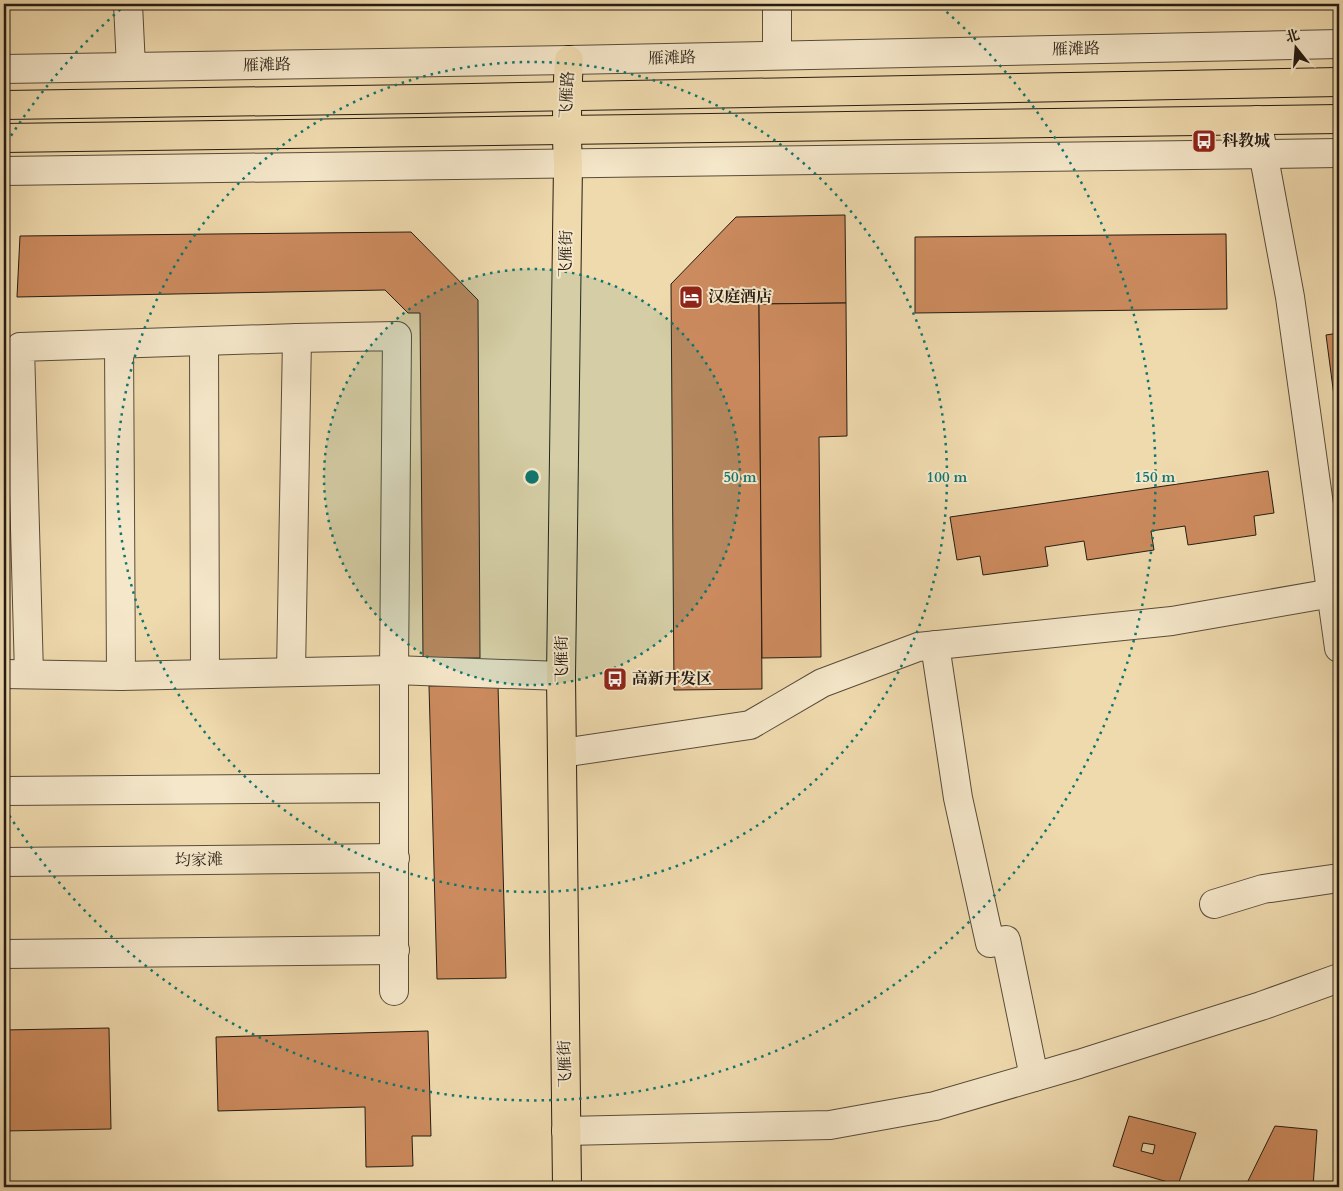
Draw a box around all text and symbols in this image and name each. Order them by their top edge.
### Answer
north arrow [1270,22,1320,72]
text: 北 [1283,25,1302,47]
street label: 雁滩路 [1052,38,1100,60]
street label: 雁滩路 [648,47,696,69]
street label: 雁滩路 [243,54,291,76]
street label: 飞雁路 [555,70,579,120]
bus stop icon: 科教城 [1191,128,1217,154]
place label: 科教城 [1222,130,1270,152]
street label: 飞雁街 [555,230,577,278]
hotel icon: 汉庭酒店 [678,284,704,310]
place label: 汉庭酒店 [708,286,772,308]
text: 50 m [723,467,757,487]
text: 100 m [927,467,968,487]
text: 150 m [1135,467,1176,487]
centre of rings [523,468,541,486]
street label: 飞雁街 [551,635,573,683]
bus stop icon: 高新开发区 [602,666,628,692]
place label: 高新开发区 [632,668,712,690]
street label: 均家滩 [175,849,223,871]
street label: 飞雁街 [554,1040,576,1088]

